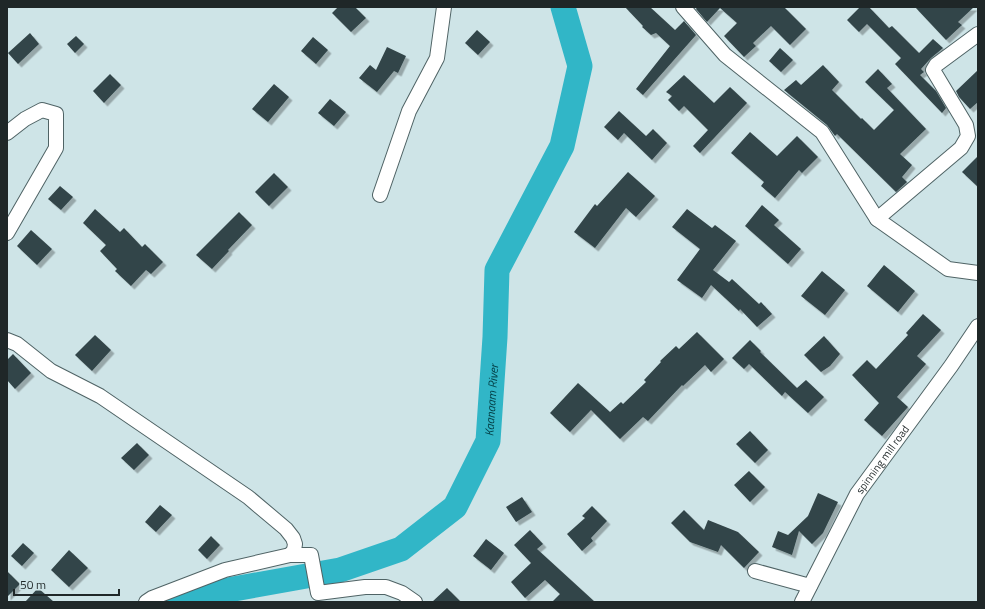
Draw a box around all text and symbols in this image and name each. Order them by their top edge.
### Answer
water label: Kaanaam River [479,361,503,437]
street label: spinning mill road [852,422,913,497]
scale bar [14,571,119,597]
text: 50 m [20,575,46,594]

